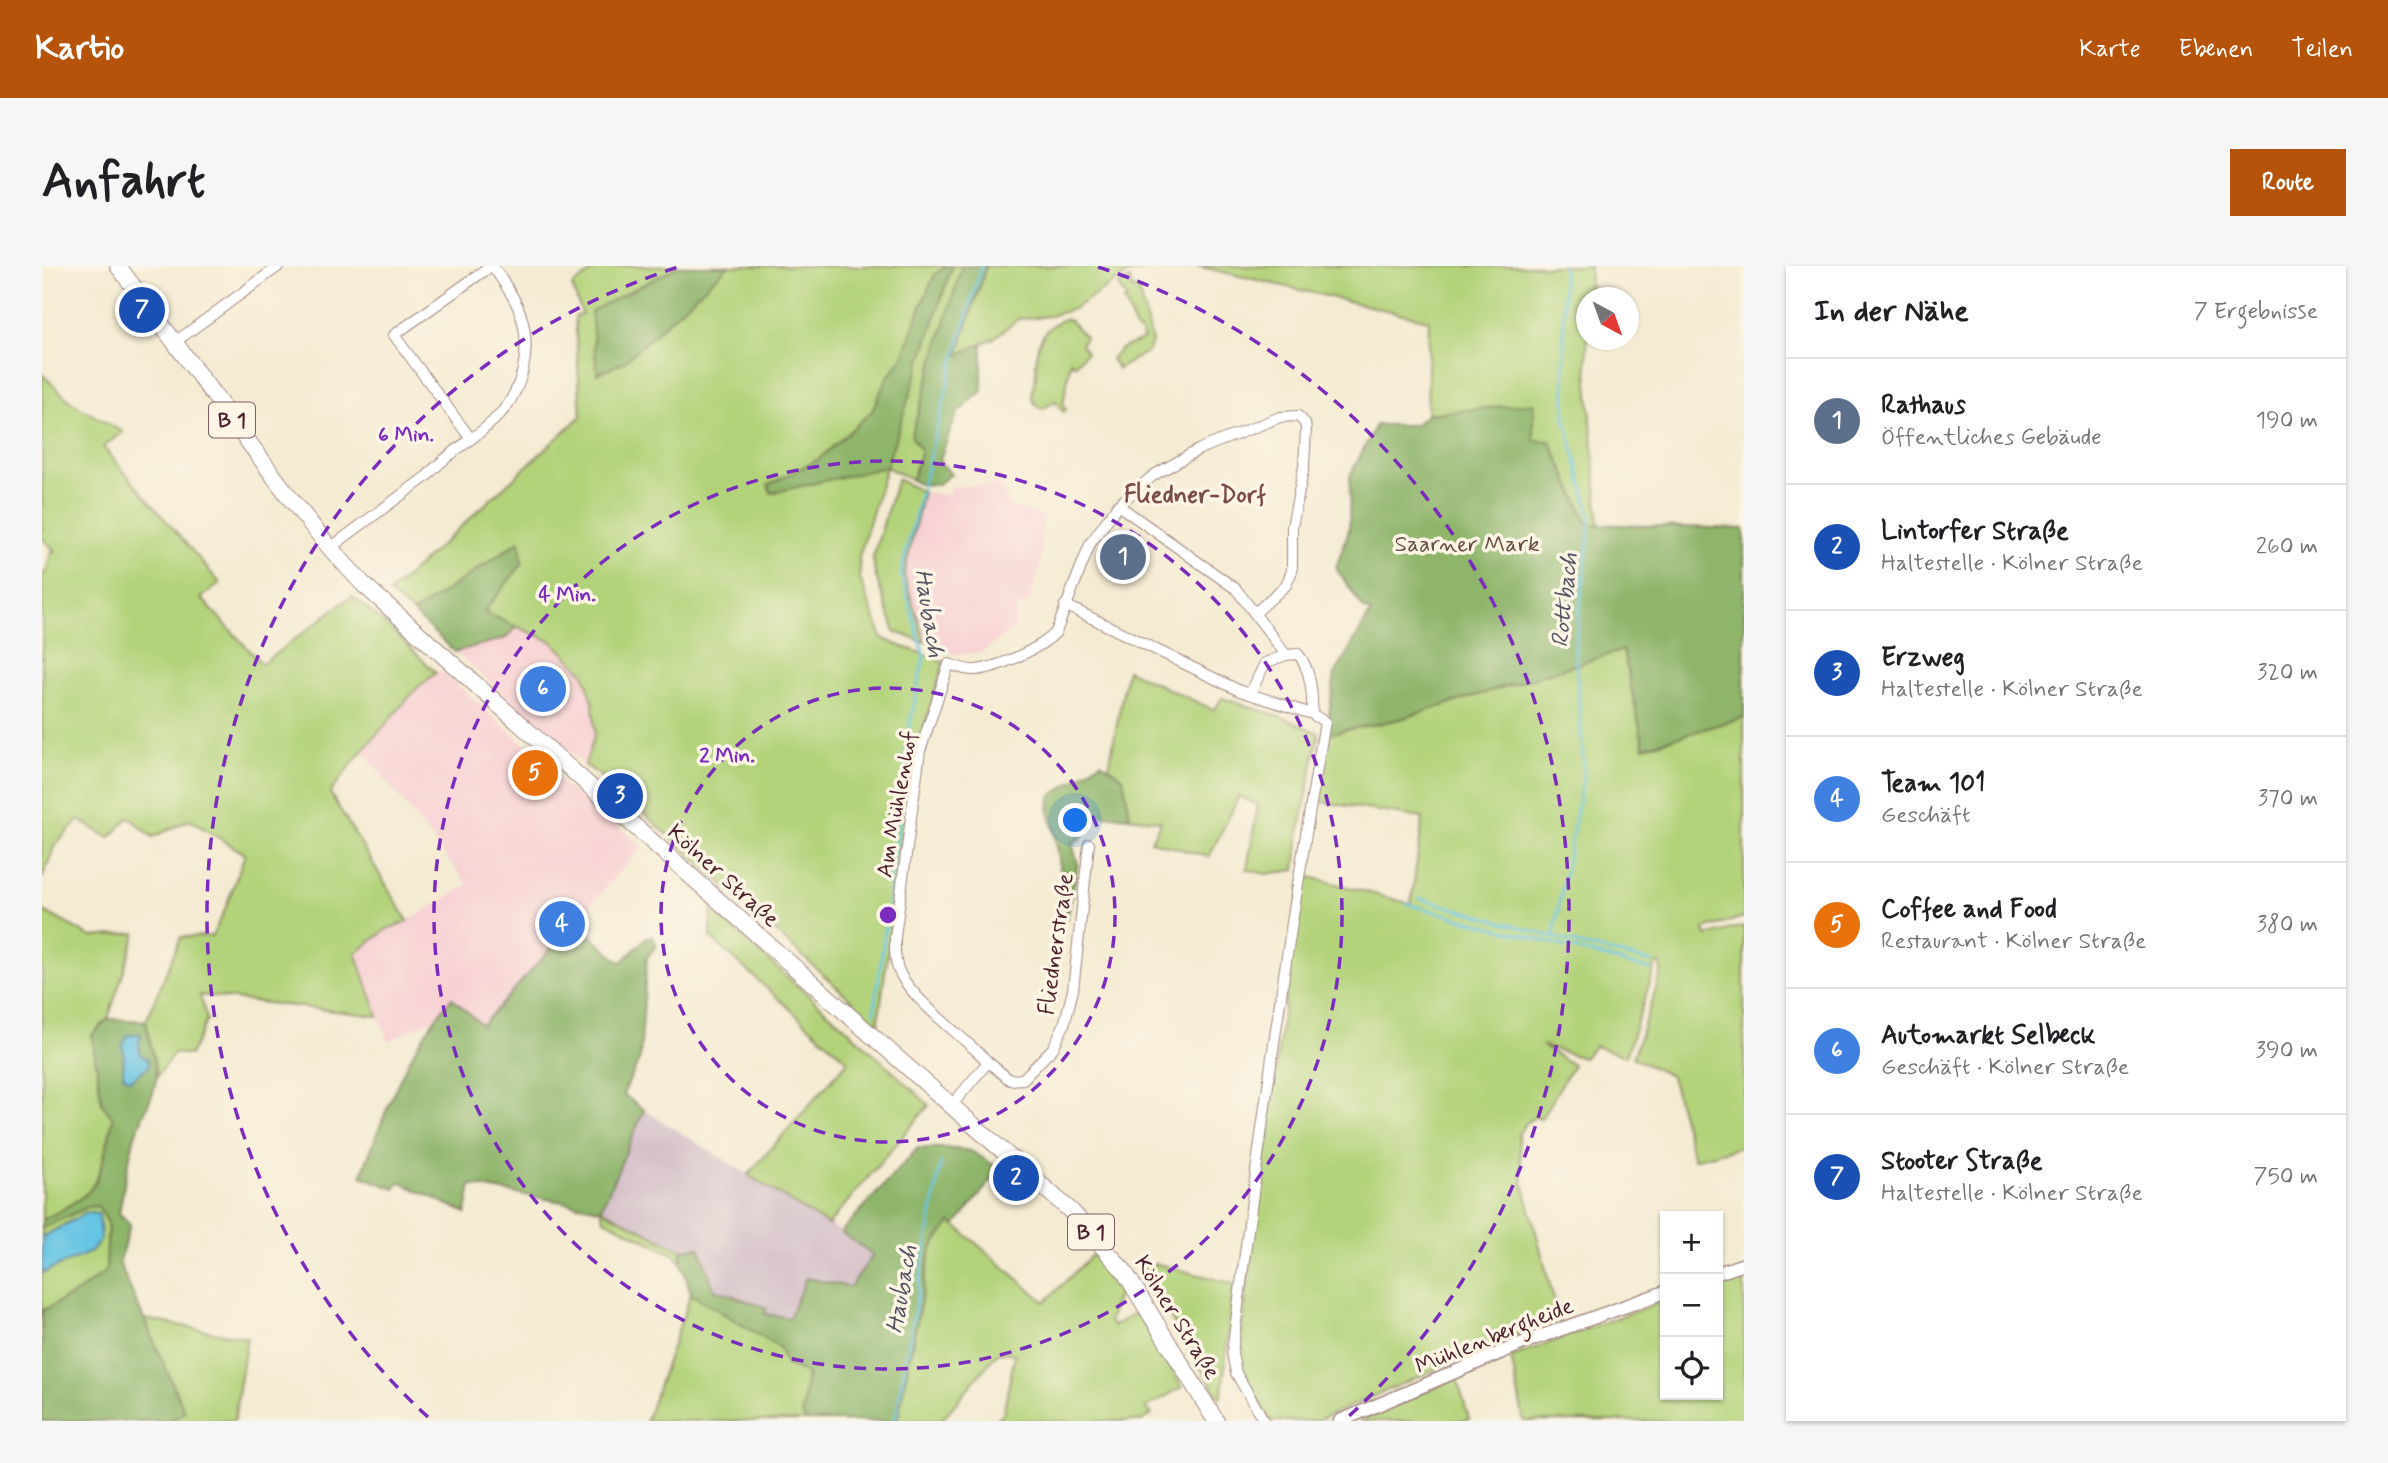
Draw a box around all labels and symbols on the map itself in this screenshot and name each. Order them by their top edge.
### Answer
pin: 7 [119,284,165,336]
north arrow [1576,287,1639,350]
road number: B 1 [209,402,255,438]
text: 6 Min. [378,421,434,449]
district label: Fliedner-Dorf [1124,480,1266,511]
park label: Saarner Mark [1394,530,1540,560]
pin: 1 [1100,531,1146,583]
water label: Rottbach [1545,551,1586,649]
water label: Haubach [906,567,951,660]
text: 4 Min. [538,581,596,609]
pin: 6 [520,663,566,715]
street label: Am Mühlenhof [870,729,926,880]
text: 2 Min. [699,742,755,770]
pin: 5 [512,747,558,799]
pin: 3 [597,770,643,822]
your location [1058,803,1092,837]
street label: Kölner Straße [660,818,785,935]
street label: Fliednerstraße [1032,871,1082,1017]
pin: 4 [539,898,585,950]
centre of rings [876,903,900,927]
pin: 2 [993,1152,1039,1204]
road number: B 1 [1068,1214,1114,1250]
water label: Haubach [879,1243,925,1336]
street label: Kölner Straße [1126,1250,1226,1386]
street label: Mühlenbergheide [1411,1291,1579,1384]

